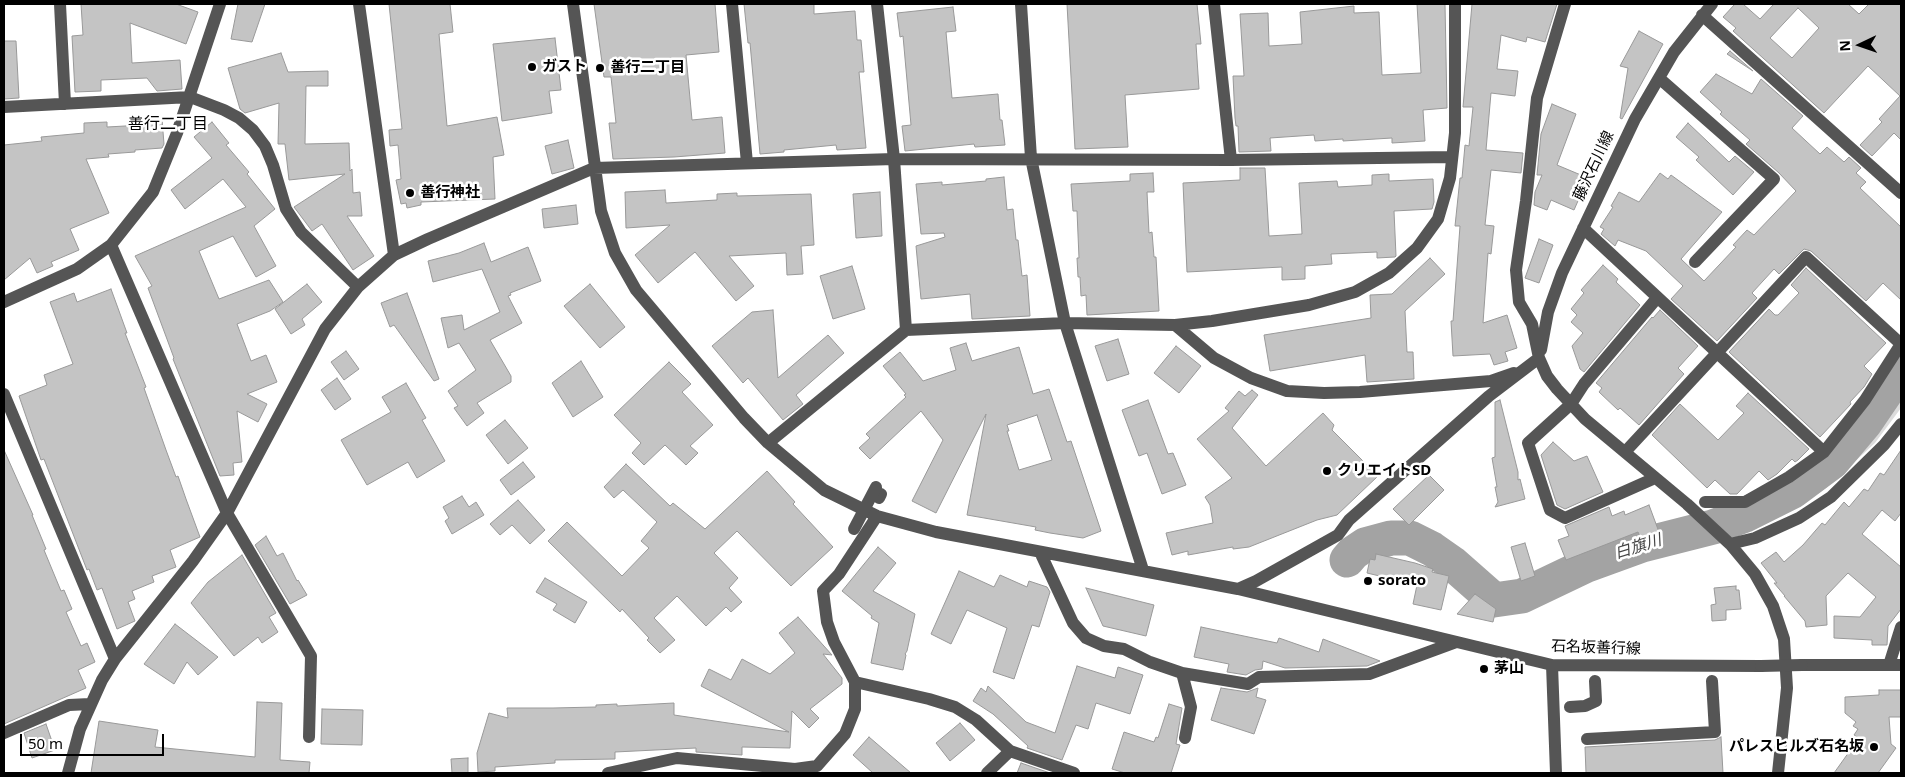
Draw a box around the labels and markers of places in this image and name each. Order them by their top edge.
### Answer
place label: ガスト [542,58,587,76]
place label: 善行二丁目 [610,59,685,77]
marker: ガスト [526,61,538,73]
marker: 善行二丁目 [594,62,606,74]
place label: 善行神社 [420,184,480,202]
marker: 善行神社 [404,187,416,199]
place label: クリエイトSD [1337,462,1431,480]
marker: クリエイトSD [1321,465,1333,477]
place label: sorato [1378,572,1426,590]
marker: sorato [1362,575,1374,587]
place label: 茅山 [1494,660,1524,678]
marker: 茅山 [1478,663,1490,675]
place label: パレスヒルズ石名坂 [1729,738,1864,756]
marker: パレスヒルズ石名坂 [1868,741,1880,753]

